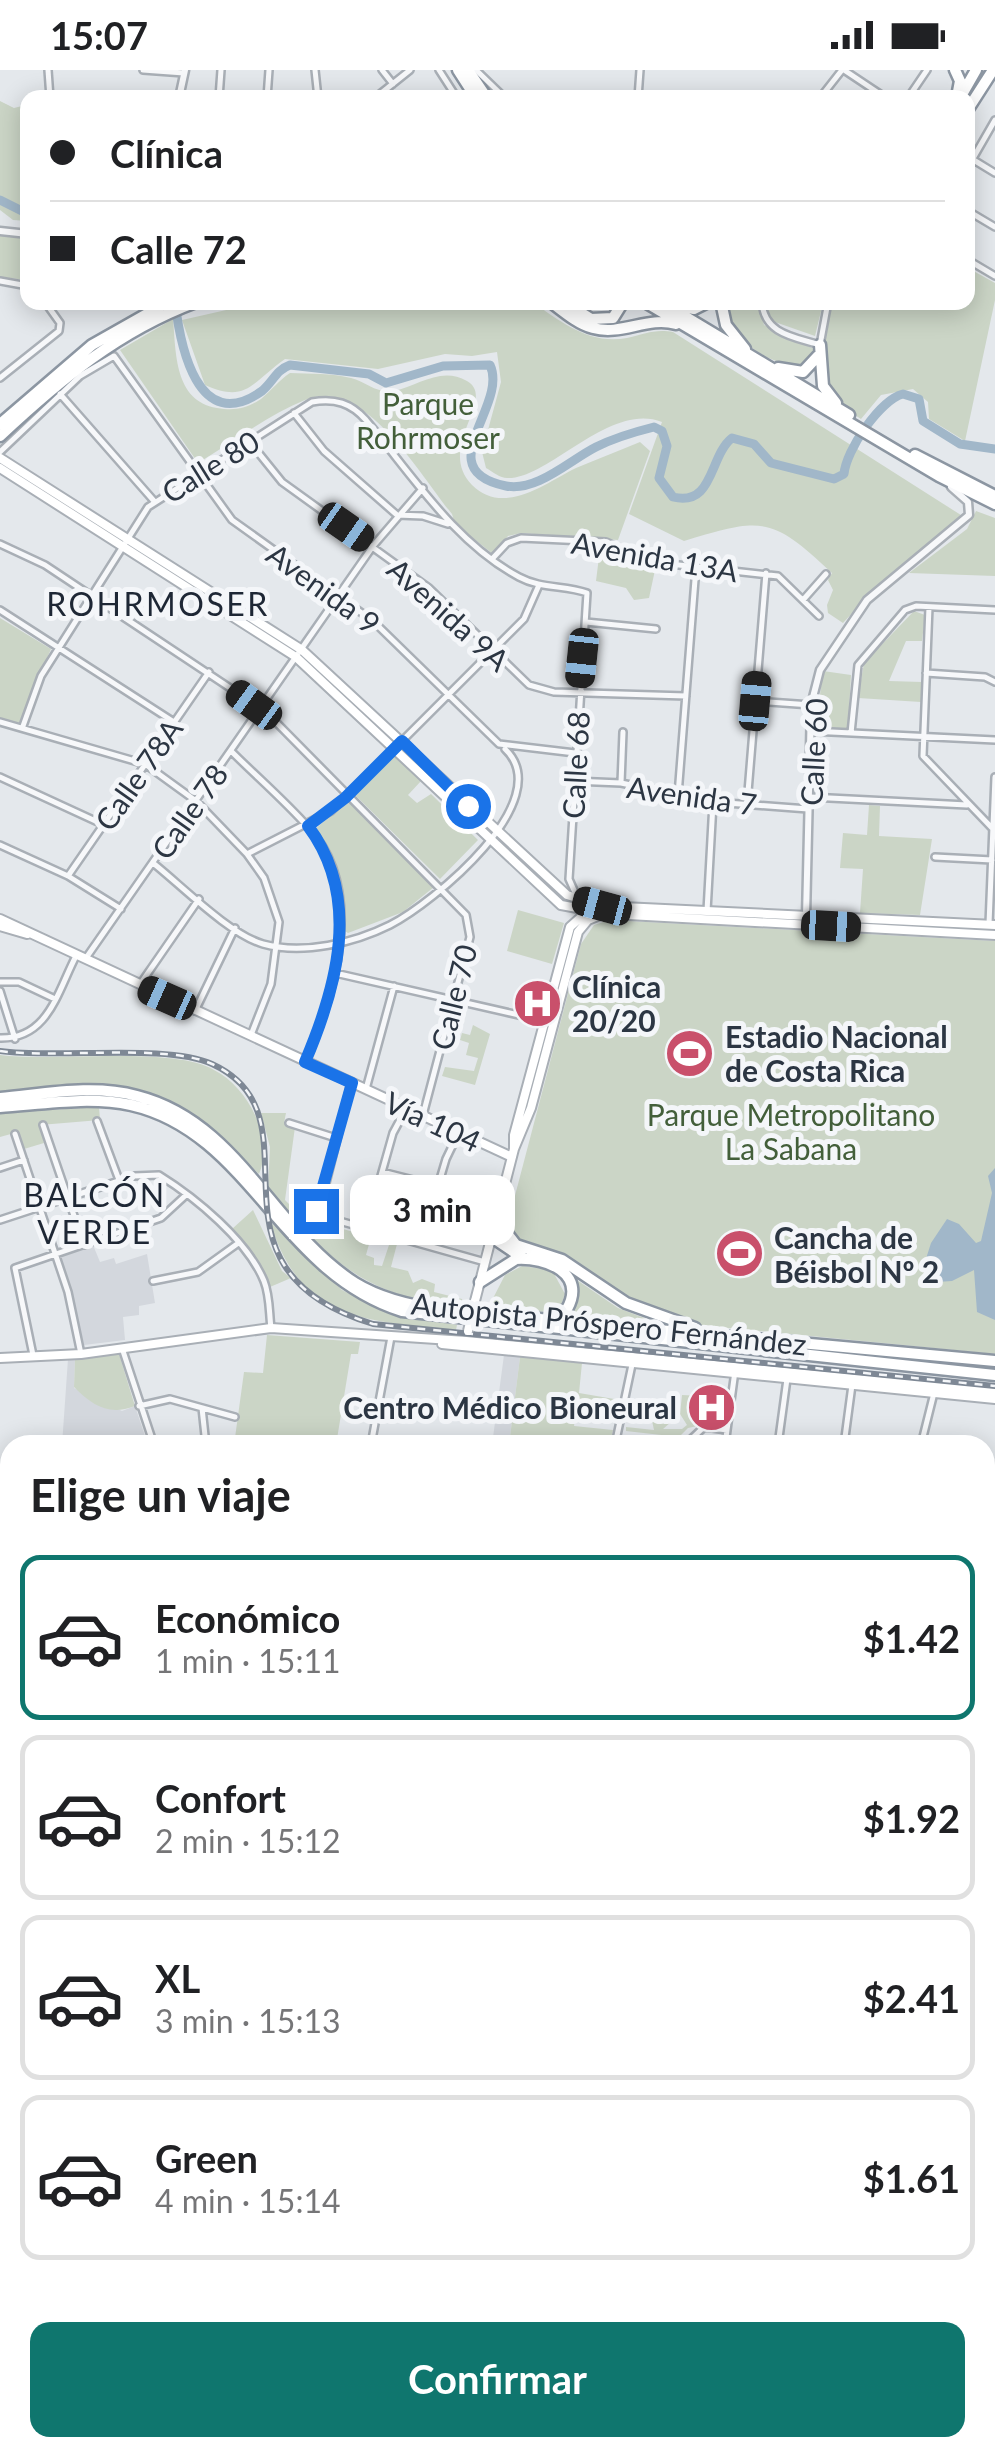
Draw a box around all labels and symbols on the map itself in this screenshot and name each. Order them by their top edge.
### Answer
park label: Parque Rohrmoser [356,385,500,455]
street label: Calle 80 [155,422,265,510]
car [313,498,379,556]
street label: Avenida 13A [569,524,742,588]
street label: Avenida 9 [261,535,387,641]
street label: Avenida 9A [381,550,518,678]
district label: ROHRMOSER [46,584,270,623]
car [564,627,600,689]
car [737,670,773,732]
car [221,675,287,735]
street label: Calle 60 [792,697,834,807]
street label: Calle 68 [554,710,596,820]
street label: Calle 78A [87,711,189,837]
street label: Calle 78 [143,757,235,865]
street label: Avenida 7 [625,768,759,822]
route start [446,784,491,829]
car [569,884,635,928]
car [800,909,862,943]
street label: Calle 70 [423,941,483,1053]
place label: Clínica 20/20 [572,968,661,1038]
car [133,972,201,1024]
hospital icon: Clínica 20/20 [511,977,563,1029]
place label: Estadio Nacional de Costa Rica [725,1018,948,1088]
sports icon: Estadio Nacional de Costa Rica [664,1027,716,1079]
street label: Vía 104 [379,1083,487,1159]
park label: Parque Metropolitano La Sabana [647,1096,935,1166]
district label: BALCÓN VERDE [23,1175,167,1251]
callout: 3 min [351,1176,516,1246]
route end [294,1189,339,1234]
place label: Cancha de Béisbol Nº 2 [774,1219,939,1289]
sports icon: Cancha de Béisbol Nº 2 [713,1228,765,1280]
street label: Autopista Próspero Fernández [410,1284,808,1362]
hospital icon: Centro Médico Bioneural [686,1381,738,1433]
place label: Centro Médico Bioneural [343,1389,677,1425]

